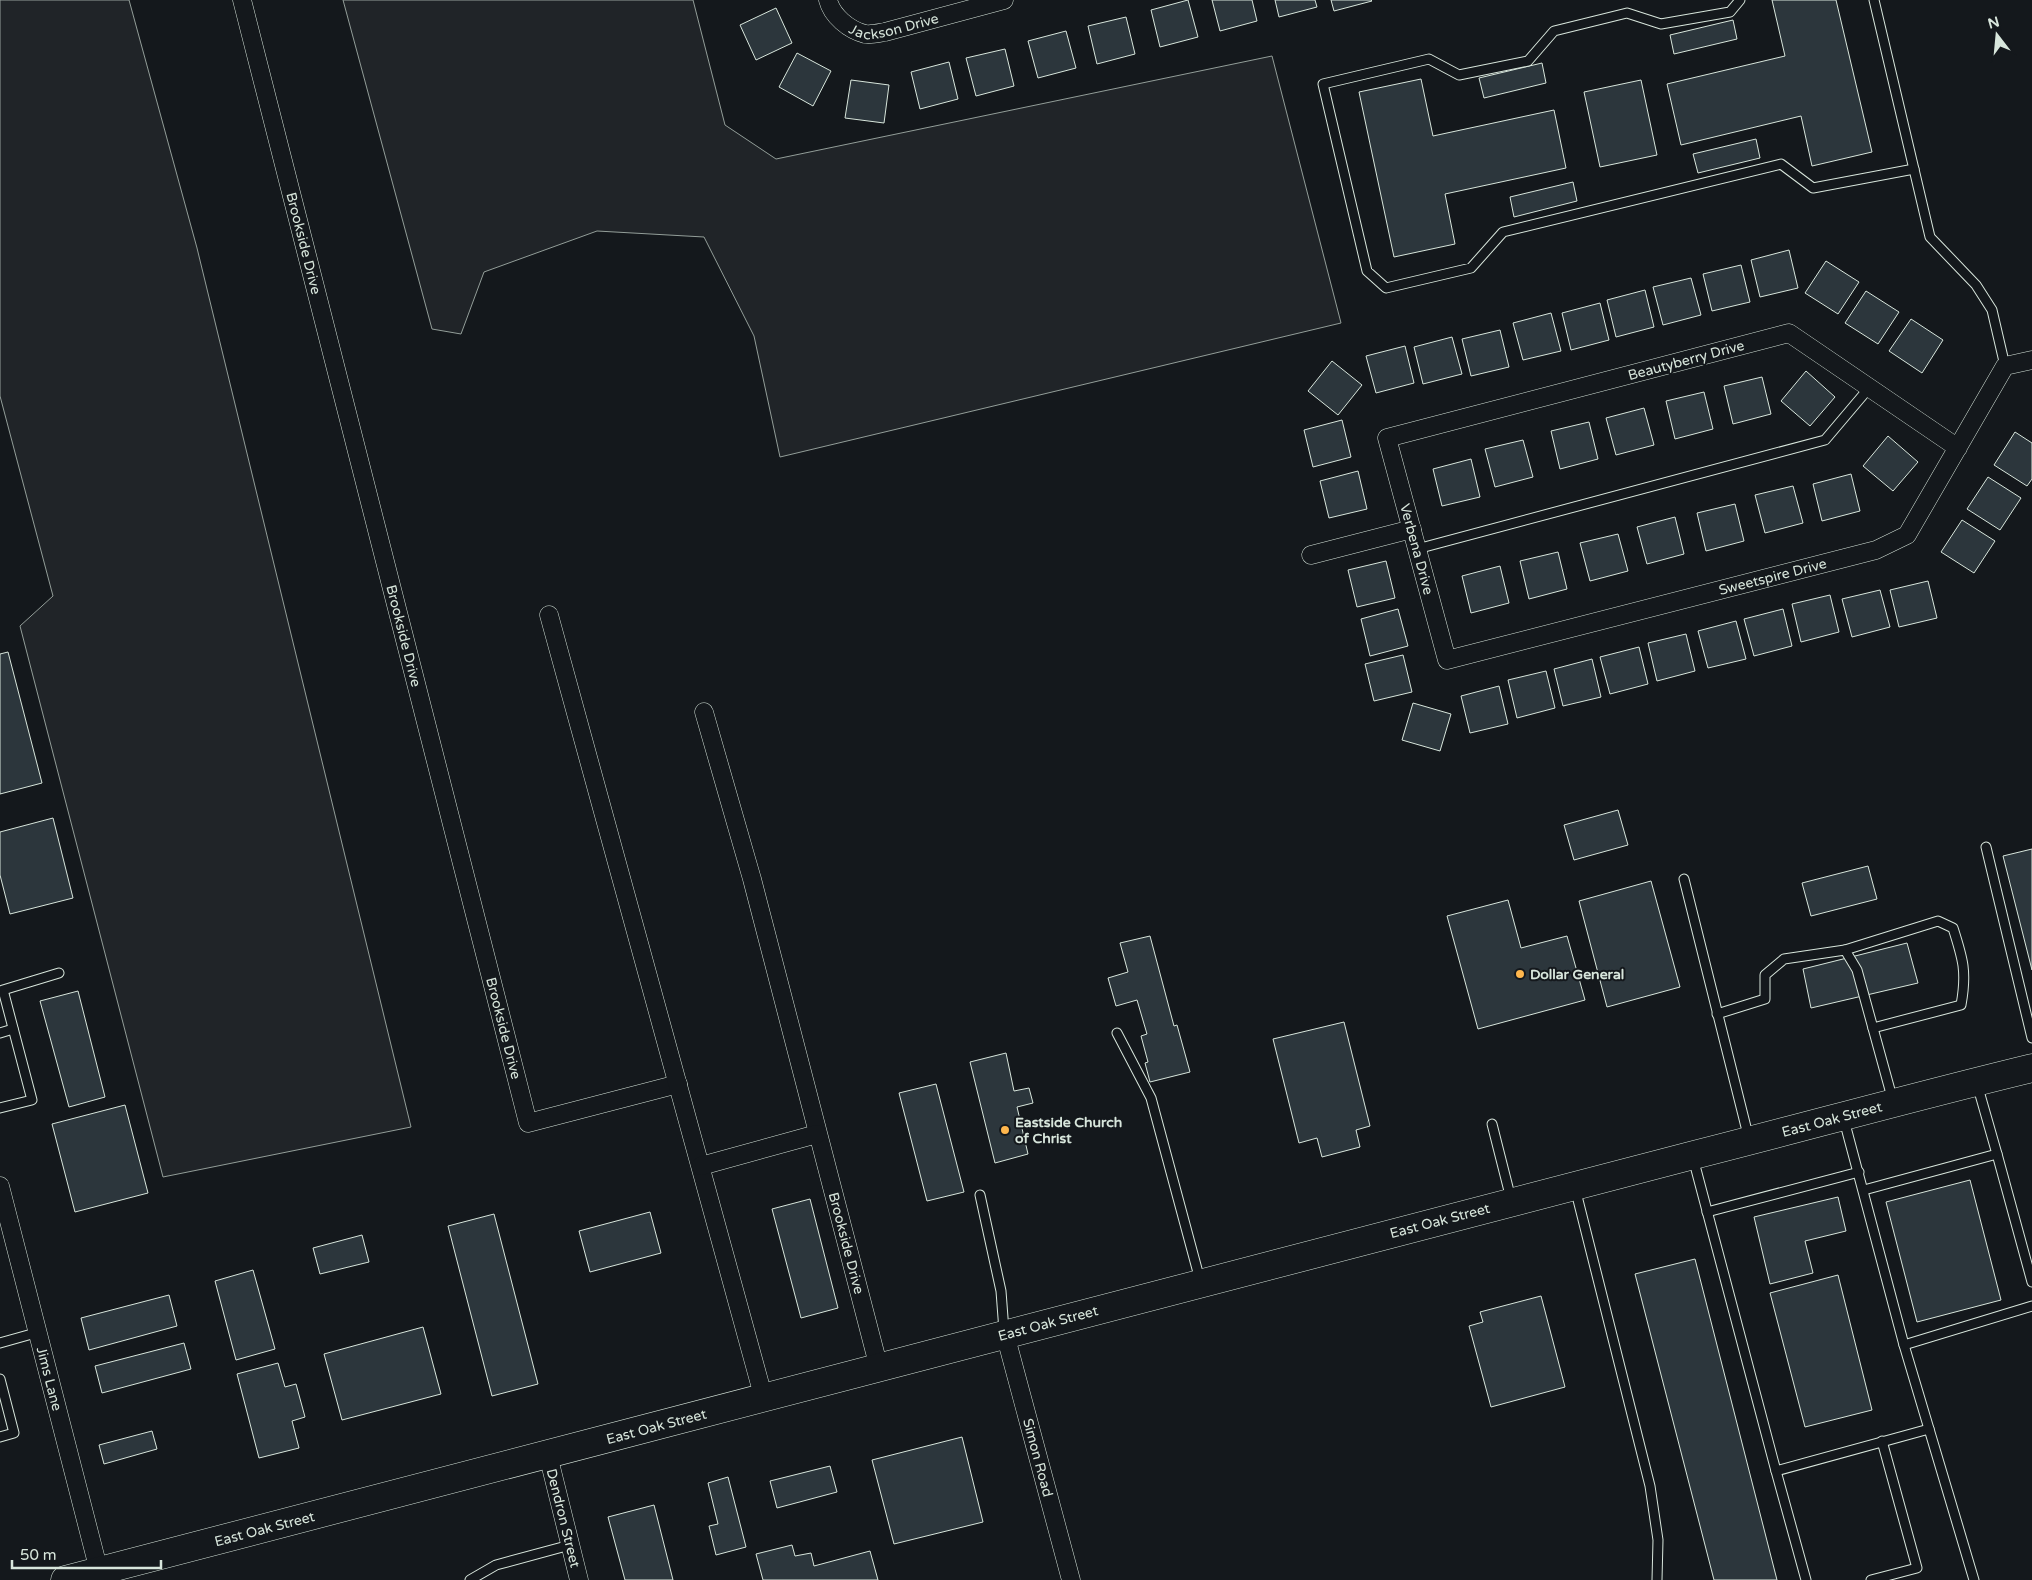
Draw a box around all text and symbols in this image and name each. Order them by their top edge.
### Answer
street label: Jackson Drive [846,10,941,43]
north arrow [1972,10,2022,60]
text: N [1986,13,2001,33]
street label: Brookside Drive [282,191,325,296]
street label: Beautyberry Drive [1626,337,1746,384]
street label: Verbena Drive [1396,502,1437,597]
street label: Sweetspire Drive [1717,555,1829,599]
street label: Brookside Drive [382,583,425,689]
place label: Dollar General [1530,966,1624,983]
marker: Dollar General [1514,968,1526,980]
street label: Brookside Drive [482,976,525,1081]
street label: East Oak Street [1780,1098,1885,1141]
place label: Eastside Church of Christ [1015,1114,1122,1147]
marker: Eastside Church of Christ [999,1124,1011,1136]
street label: Brookside Drive [825,1191,867,1296]
street label: East Oak Street [1388,1200,1492,1242]
street label: East Oak Street [996,1302,1101,1345]
street label: Jims Lane [33,1345,66,1413]
street label: East Oak Street [605,1405,709,1448]
street label: Simon Road [1019,1417,1056,1499]
street label: Dendron Street [543,1467,584,1570]
street label: East Oak Street [213,1508,317,1550]
scale bar [12,1538,161,1570]
text: 50 m [20,1546,57,1564]

